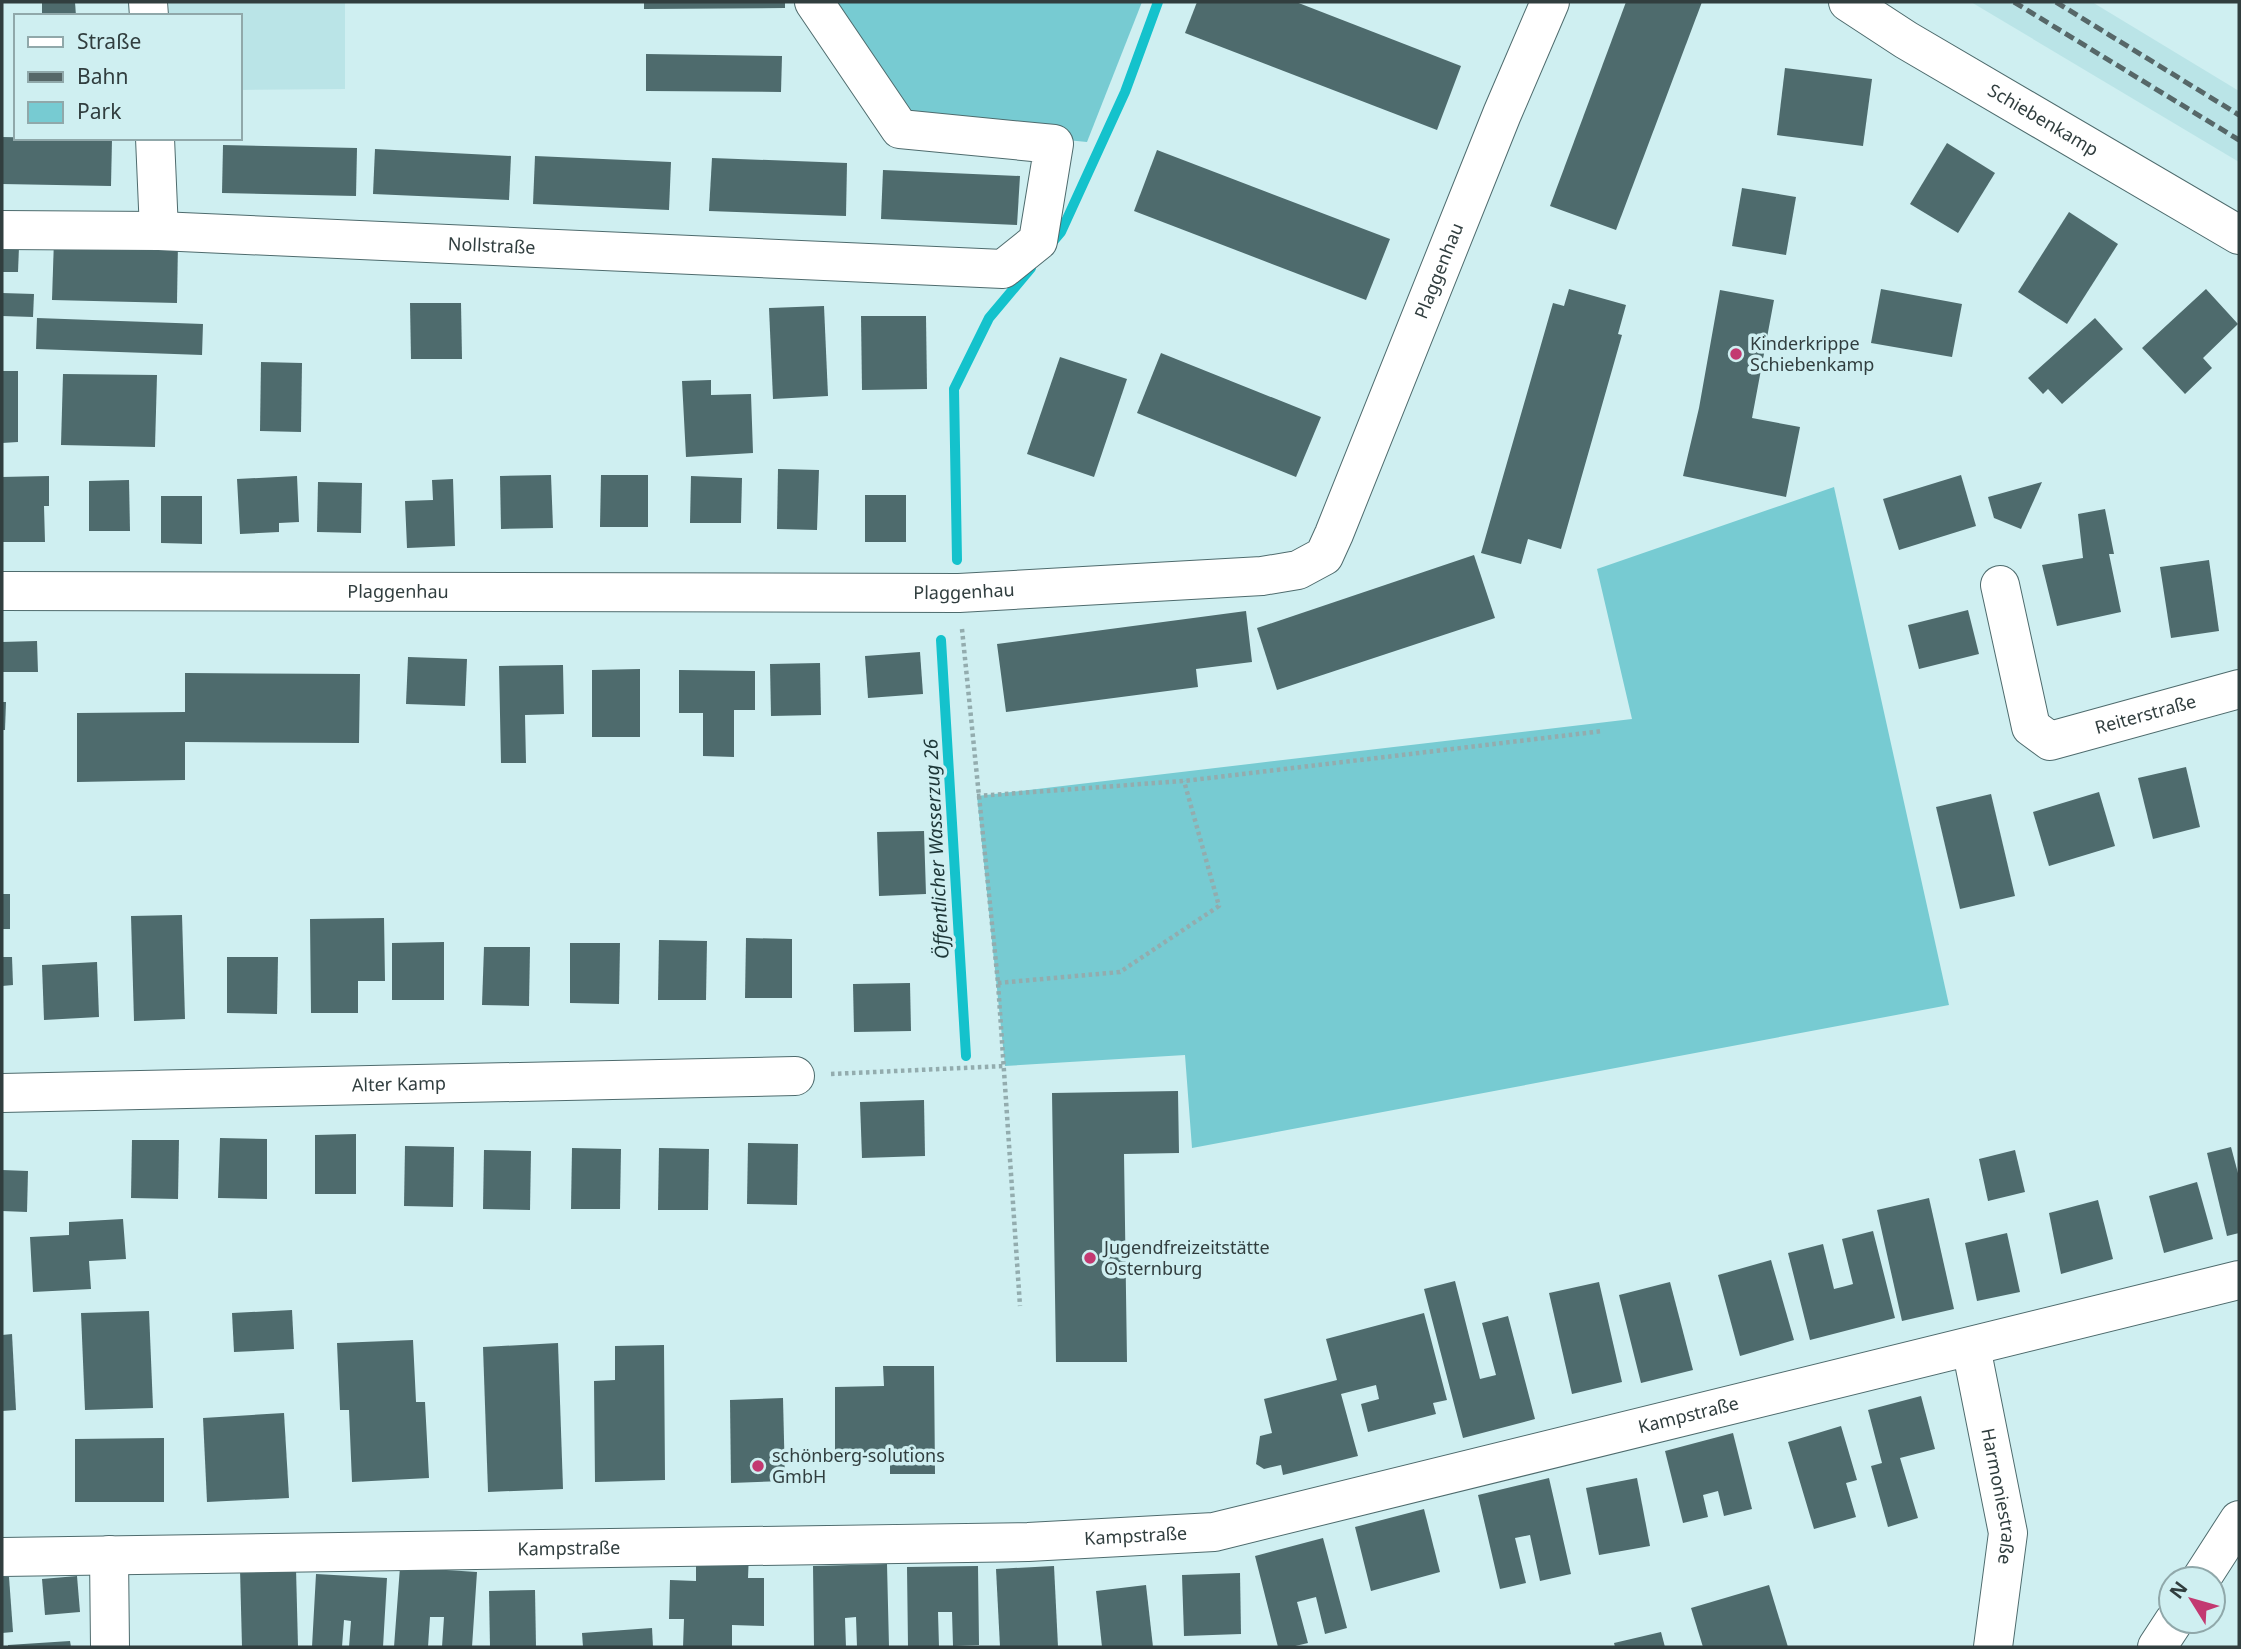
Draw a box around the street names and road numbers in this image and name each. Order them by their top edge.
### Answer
street label: Schiebenkamp [1984,78,2103,161]
street label: Plaggenhau [1408,219,1468,322]
street label: Nollstraße [447,231,536,259]
street label: Plaggenhau [913,577,1015,604]
street label: Plaggenhau [347,579,449,603]
street label: Reiterstraße [2092,688,2199,739]
street label: Alter Kamp [352,1070,446,1096]
street label: Kampstraße [1635,1390,1741,1438]
street label: Harmoniestraße [1976,1426,2021,1566]
street label: Kampstraße [1084,1520,1188,1550]
street label: Kampstraße [517,1535,621,1560]

